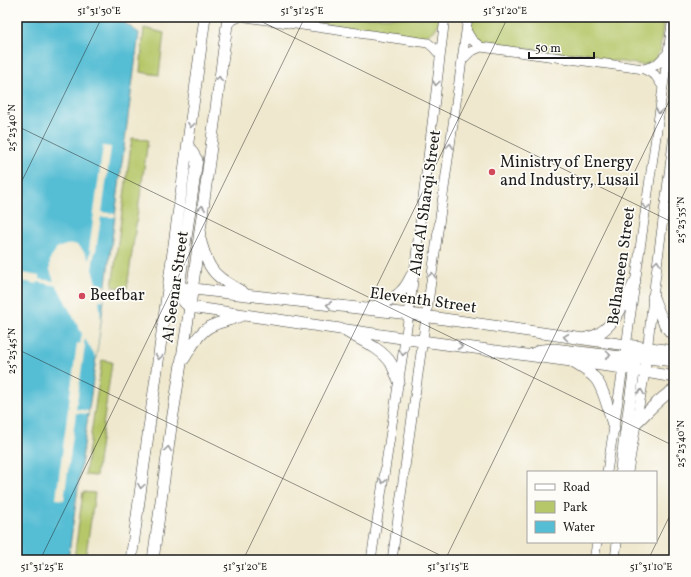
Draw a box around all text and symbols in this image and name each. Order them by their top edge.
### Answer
text: 51°31'30"E [77,4,121,18]
text: 51°31'25"E [281,4,323,18]
text: 51°31'20"E [483,4,527,18]
scale bar [529,34,594,60]
text: 50 m [535,41,561,57]
one-way arrow [214,76,223,82]
one-way arrow [432,80,441,87]
text: 25°23'40"N [5,104,19,152]
one-way arrow [655,108,664,114]
one-way arrow [186,122,195,128]
street label: Alad Al Sharqi Street [405,128,447,277]
one-way arrow [445,143,454,149]
place label: Ministry of Energy and Industry, Lusail [500,152,639,192]
marker: Ministry of Energy and Industry, Lusail [487,167,497,177]
text: 25°23'35"N [674,196,688,243]
one-way arrow [642,203,651,210]
one-way arrow [198,205,207,211]
street label: Belhaneen Street [603,205,641,327]
street label: Al Seenar Street [157,229,195,344]
one-way arrow [652,260,661,266]
one-way arrow [427,272,436,278]
street label: Eleventh Street [368,283,478,319]
place label: Beefbar [90,285,145,307]
marker: Beefbar [77,291,87,301]
one-way arrow [326,301,332,310]
text: 25°23'45"N [5,327,19,374]
one-way arrow [563,332,569,341]
one-way arrow [457,341,463,350]
one-way arrow [399,350,408,356]
one-way arrow [605,350,612,359]
one-way arrow [155,354,164,360]
one-way arrow [636,389,645,395]
text: 25°23'40"N [674,420,688,468]
one-way arrow [163,445,172,452]
legend [527,471,657,543]
one-way arrow [379,478,388,484]
text: Road [563,480,590,496]
one-way arrow [137,483,146,489]
text: Park [563,500,588,516]
text: Water [563,520,595,536]
text: 51°31'25"E [21,560,63,574]
text: 51°31'20"E [223,560,267,574]
text: 51°31'15"E [427,560,469,574]
text: 51°31'10"E [630,560,672,574]

